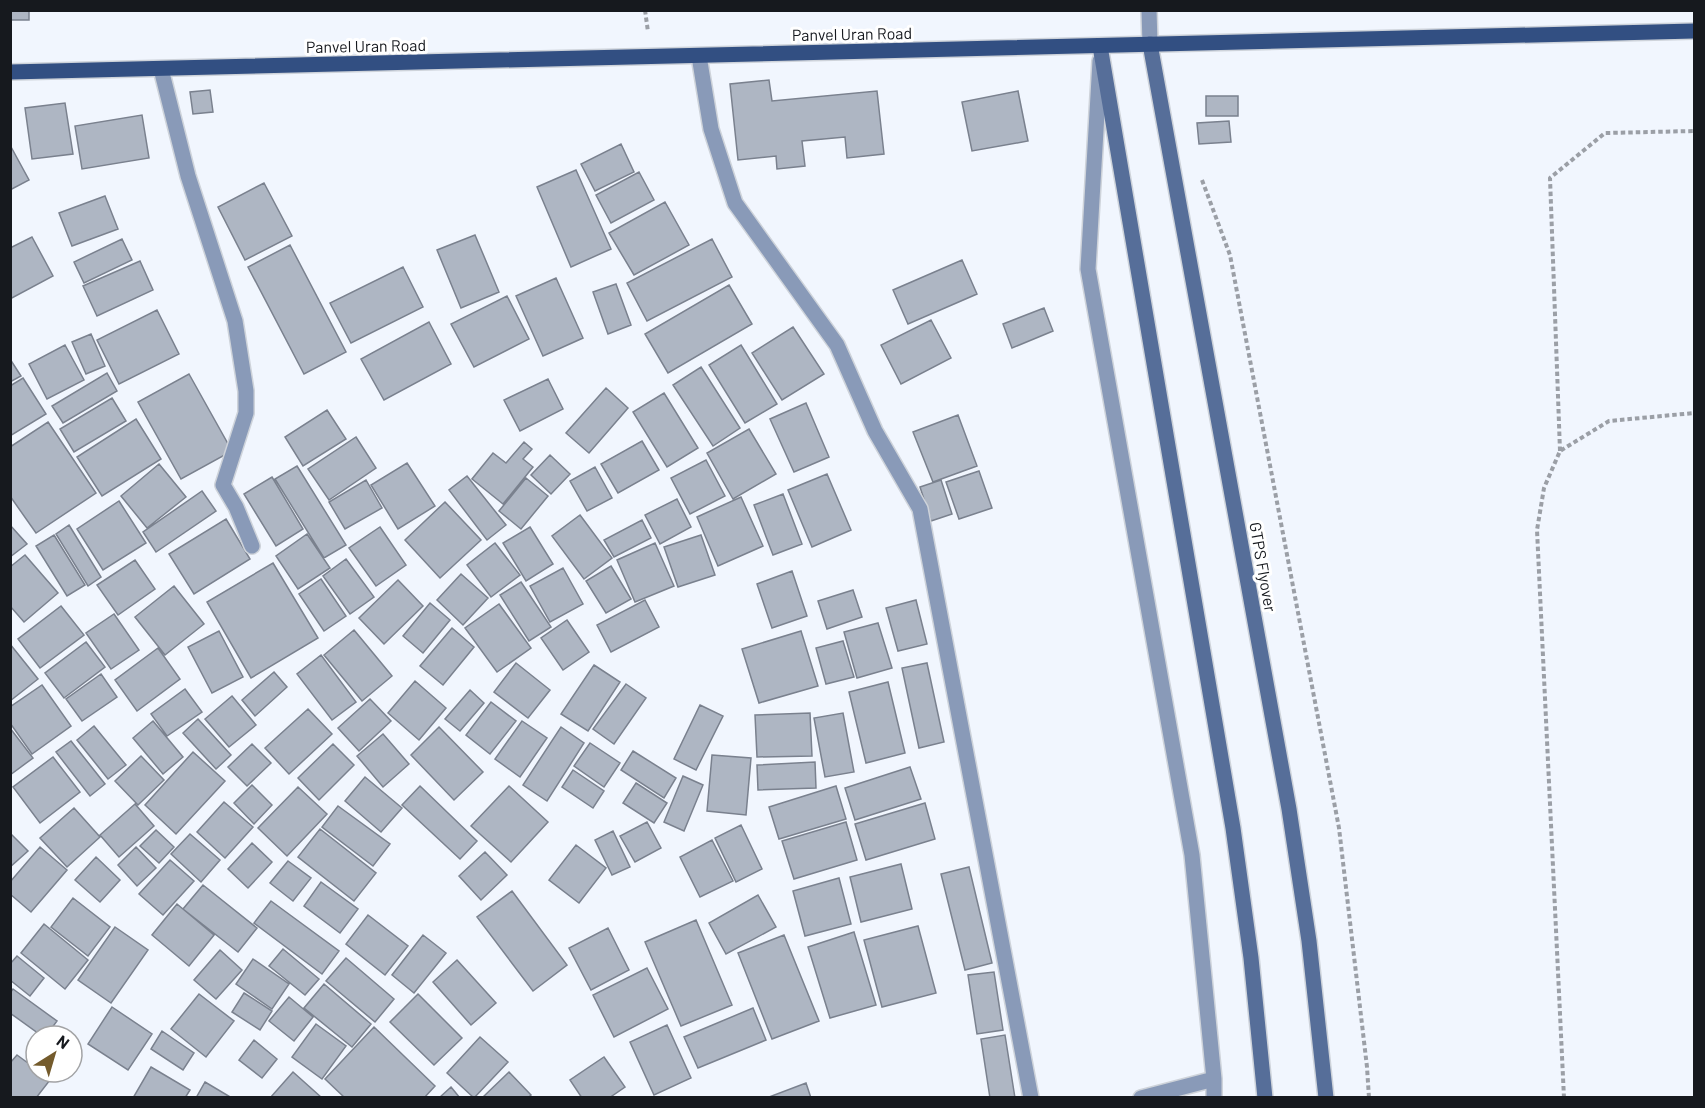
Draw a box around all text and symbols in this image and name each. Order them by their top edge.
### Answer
street label: Panvel Uran Road [792,23,912,44]
street label: Panvel Uran Road [306,35,426,56]
street label: GTPS Flyover [1246,521,1281,613]
north arrow [24,1024,84,1084]
text: N [53,1031,73,1052]

